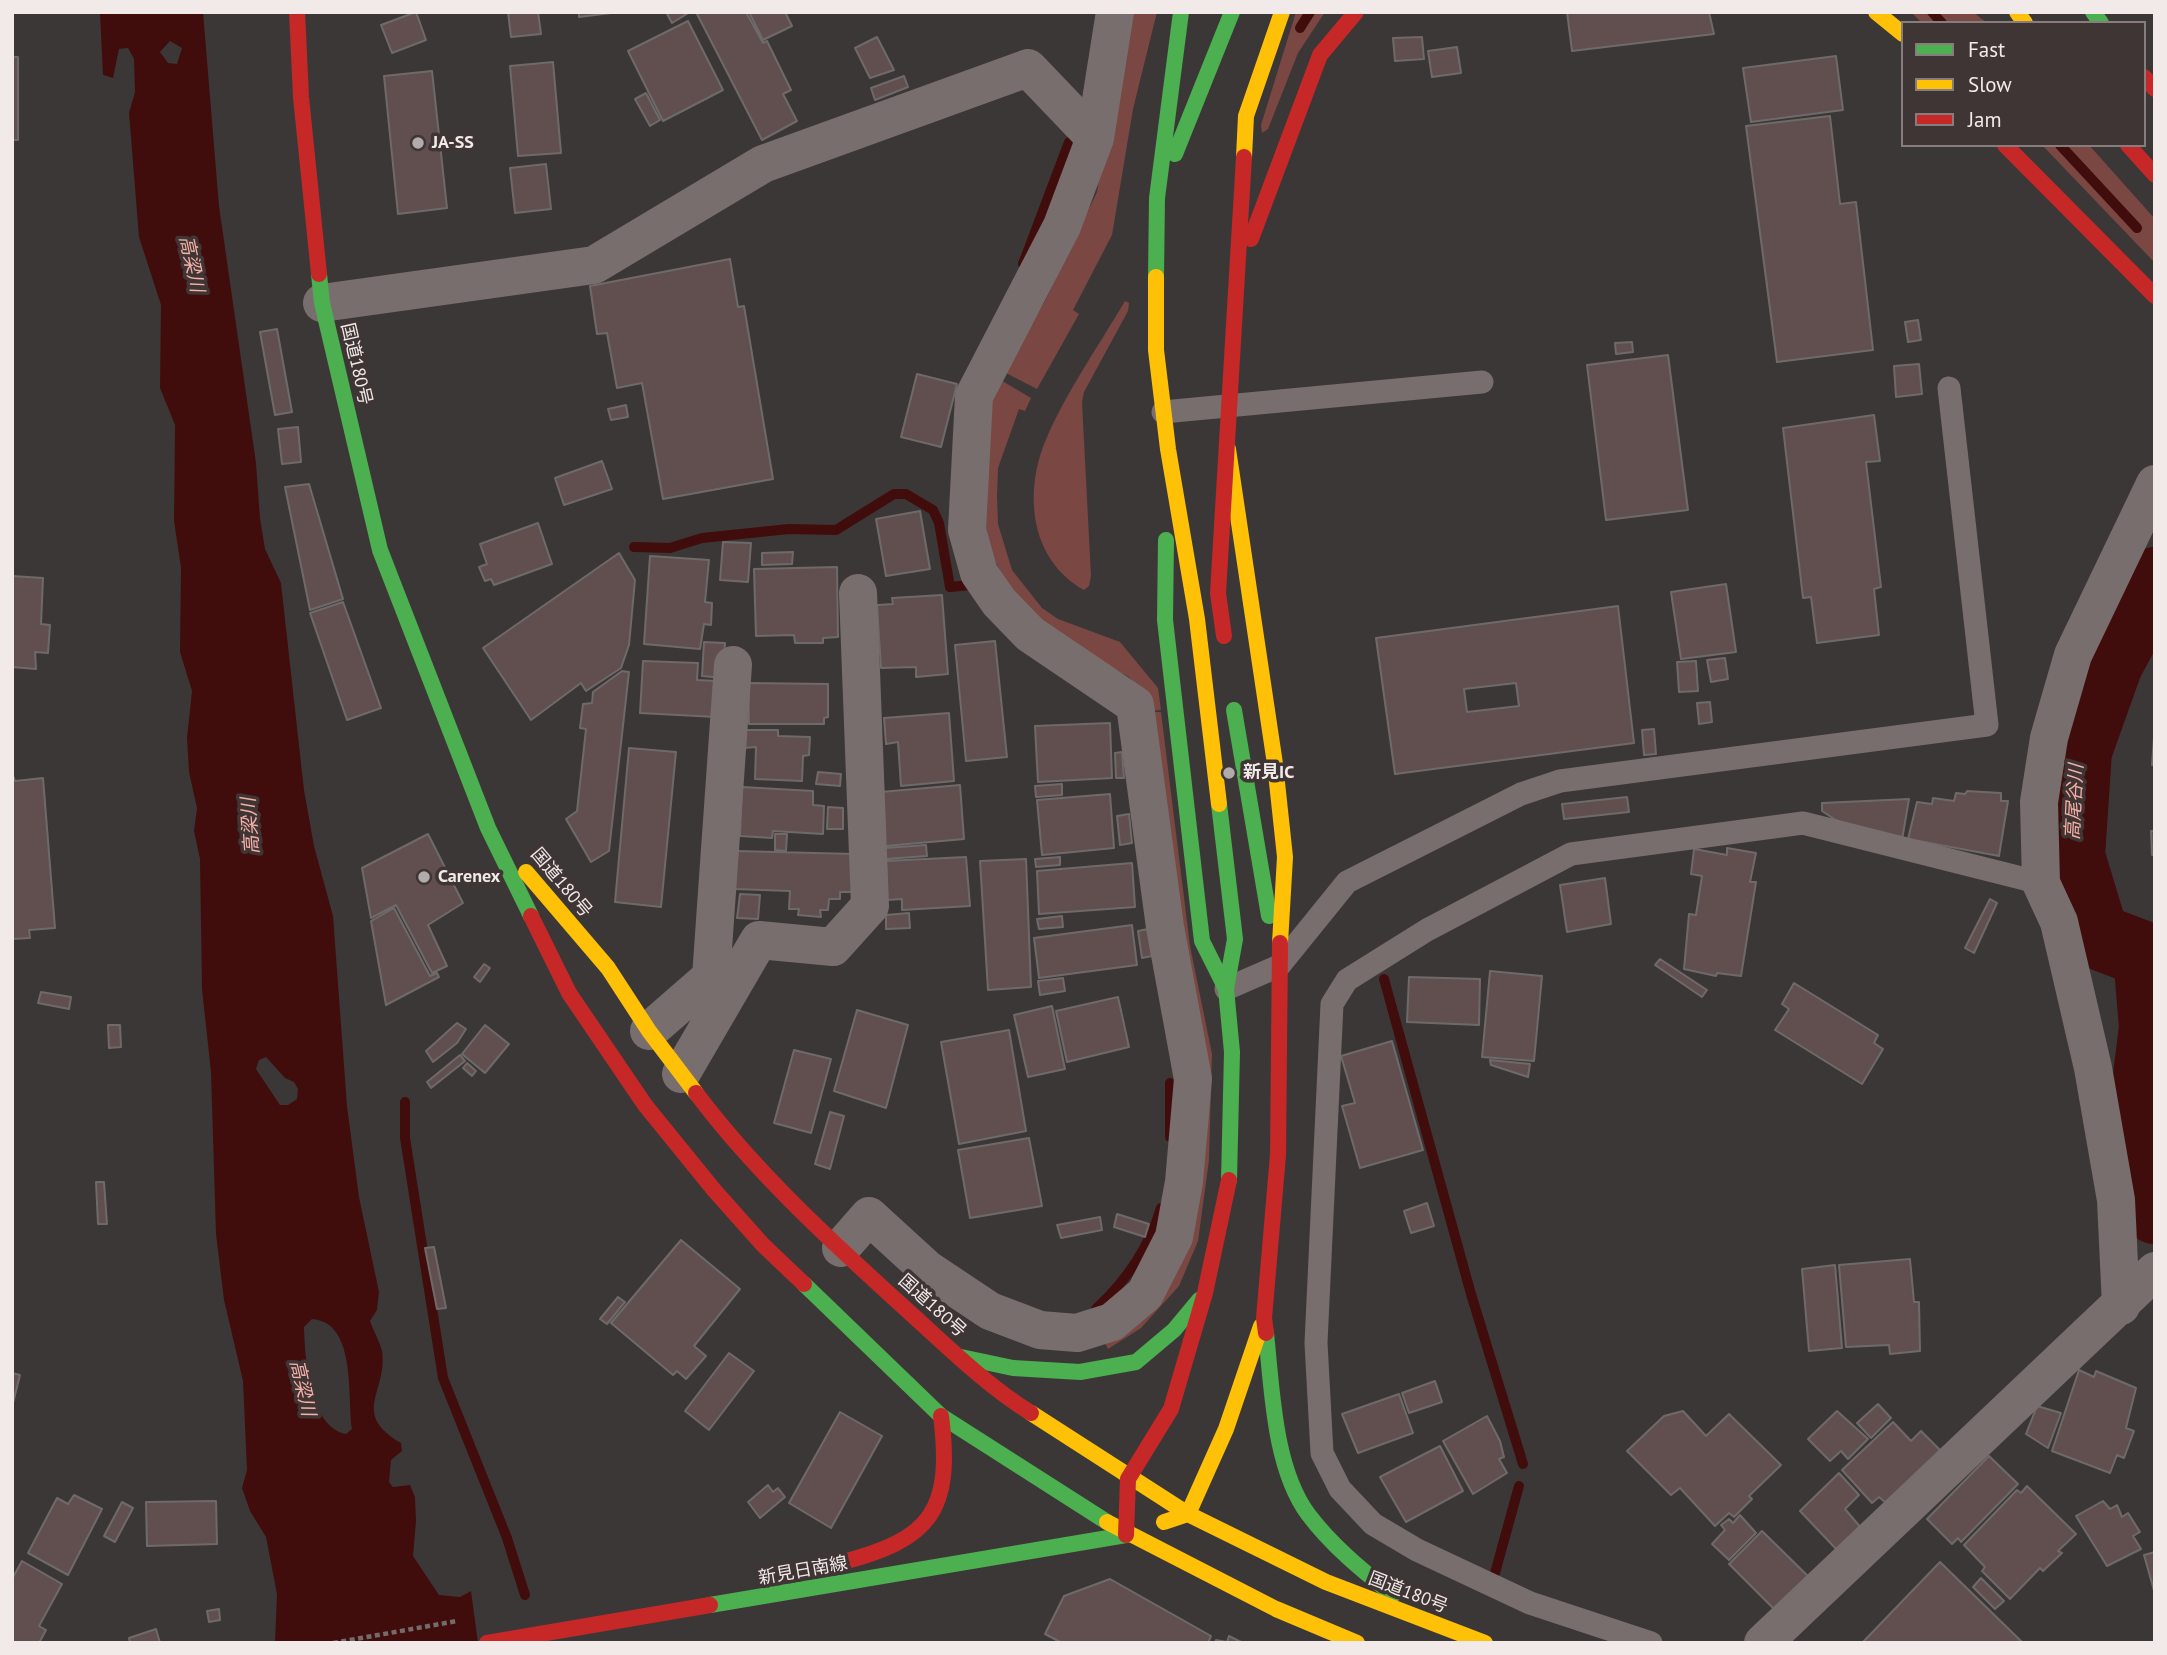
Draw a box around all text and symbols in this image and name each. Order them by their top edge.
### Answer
legend [1901,21,2146,147]
text: Fast [1968,36,2005,63]
text: Slow [1968,71,2012,98]
text: Jam [1968,106,2002,133]
place label: JA-SS [432,132,474,154]
marker: JA-SS [410,135,426,151]
water label: 高梁川 [174,234,208,294]
street label: 国道180号 [336,321,376,407]
place label: 新見IC [1243,762,1294,784]
water label: 高尾谷川 [2062,763,2088,841]
marker: 新見IC [1221,765,1237,781]
water label: 高梁川 [238,797,264,855]
street label: 国道180号 [526,844,596,922]
place label: Carenex [438,866,500,888]
marker: Carenex [416,869,432,885]
street label: 国道180号 [894,1270,970,1342]
water label: 高梁川 [284,1358,320,1418]
street label: 新見日南線 [757,1553,849,1589]
street label: 国道180号 [1365,1568,1451,1618]

